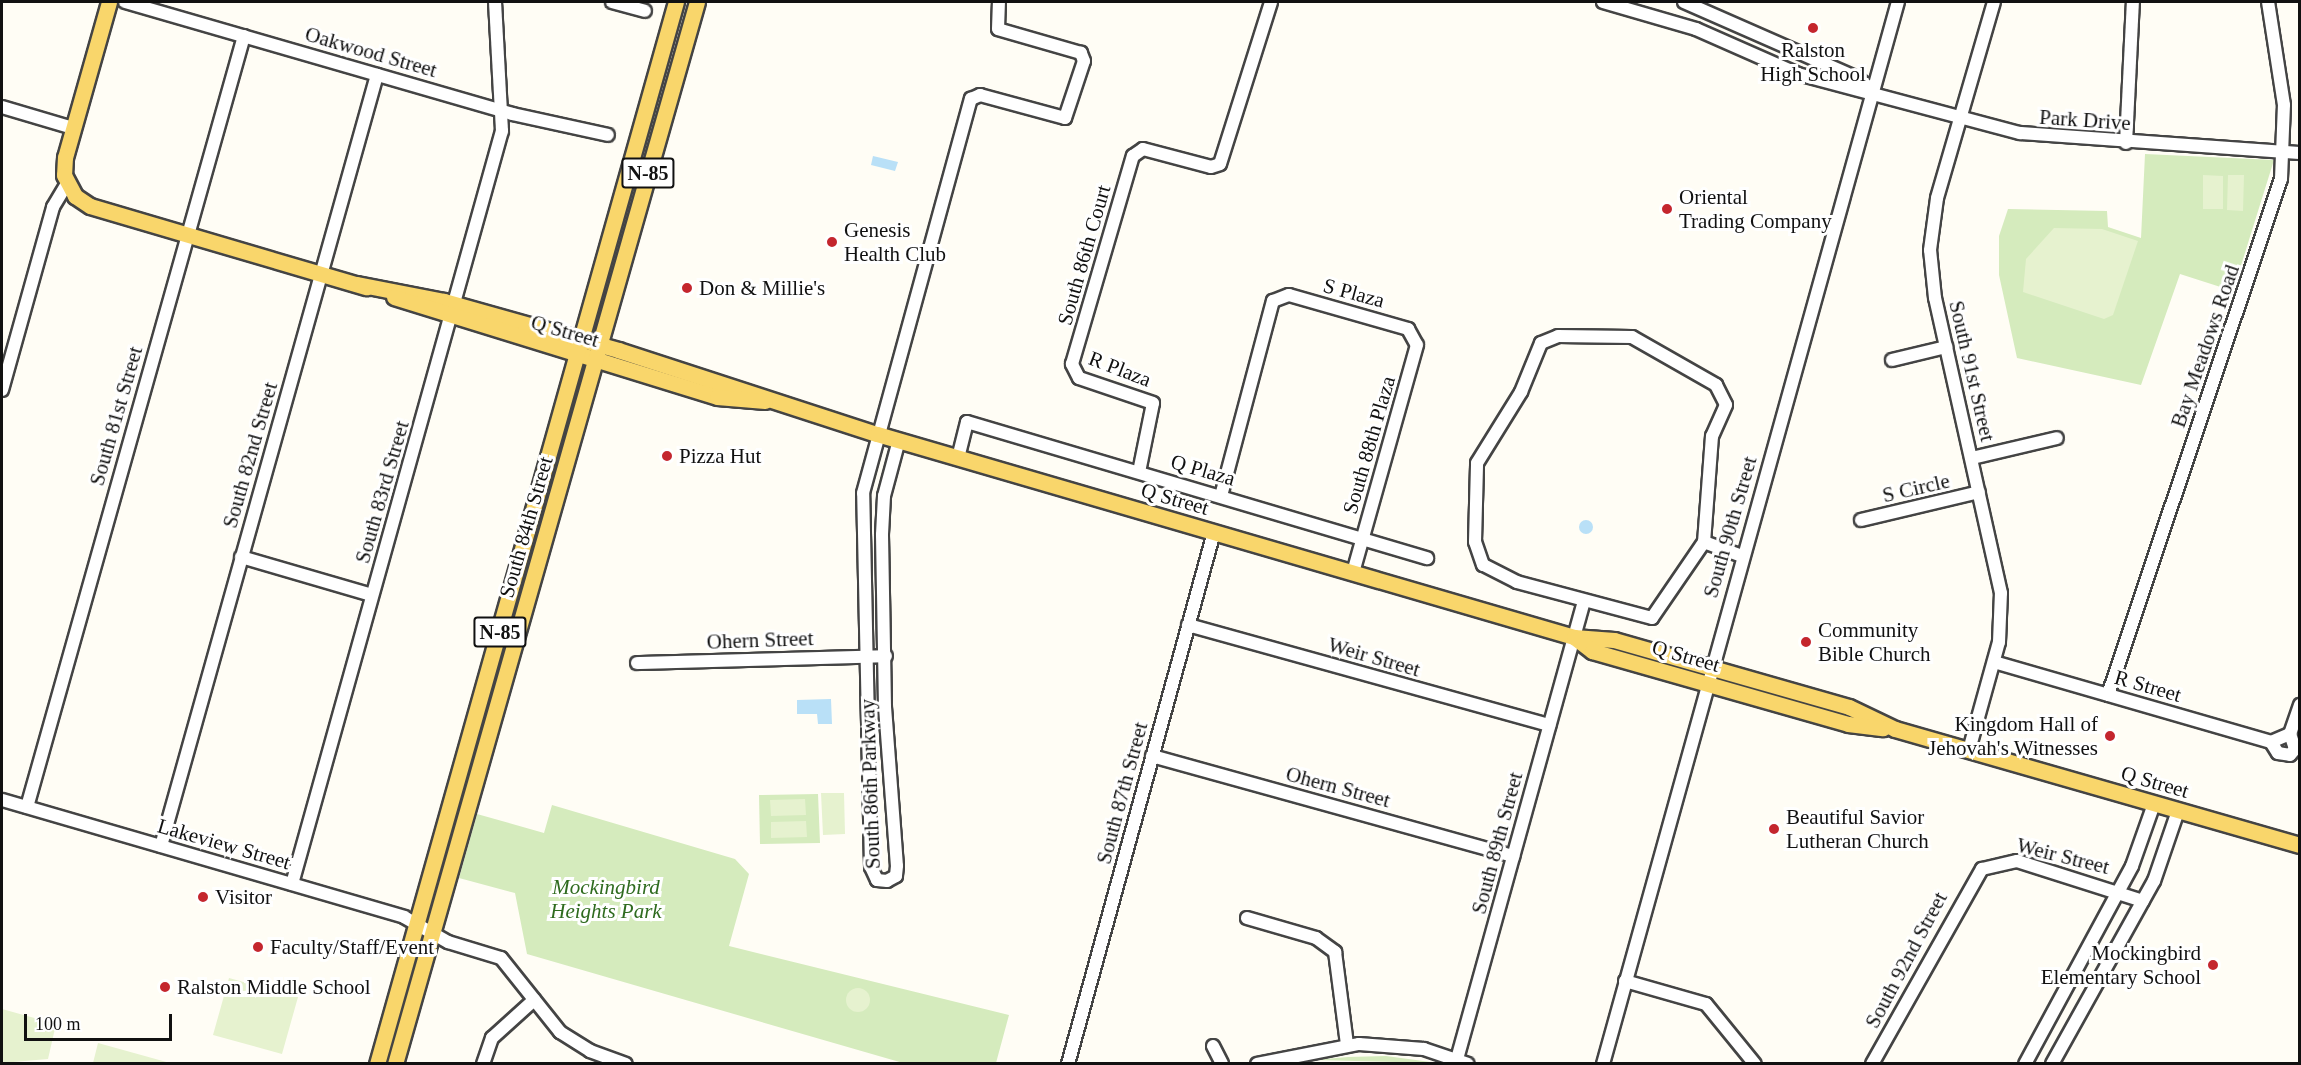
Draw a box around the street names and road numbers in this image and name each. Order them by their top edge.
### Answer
street label: Oakwood Street [302,21,440,83]
street label: Park Drive [2038,104,2132,136]
road number: N-85 [621,156,675,190]
street label: South 86th Court [1052,182,1116,328]
street label: Bay Meadows Road [2165,261,2245,431]
street label: S Plaza [1321,273,1387,313]
street label: South 91st Street [1944,298,2000,444]
street label: Q Street [528,309,602,353]
street label: South 81st Street [84,344,148,488]
street label: R Plaza [1085,346,1155,392]
street label: South 88th Plaza [1337,373,1401,517]
street label: South 82nd Street [217,379,283,531]
street label: South 83rd Street [350,418,414,566]
street label: Q Plaza [1168,449,1238,491]
street label: South 84th Street [494,453,558,601]
street label: South 90th Street [1698,453,1762,601]
street label: S Circle [1880,468,1952,508]
street label: Q Street [1138,477,1212,521]
road number: N-85 [473,615,527,649]
street label: Ohern Street [706,626,814,654]
street label: Weir Street [1325,632,1423,682]
street label: Q Street [1649,634,1723,678]
street label: R Street [2112,664,2184,708]
street label: South 86th Parkway [854,698,886,870]
street label: South 87th Street [1091,719,1153,867]
street label: Q Street [2118,760,2192,804]
street label: Ohern Street [1283,761,1393,813]
street label: South 89th Street [1466,769,1528,917]
street label: Lakeview Street [155,813,293,875]
street label: Weir Street [2014,832,2112,880]
street label: South 92nd Street [1860,888,1952,1032]

